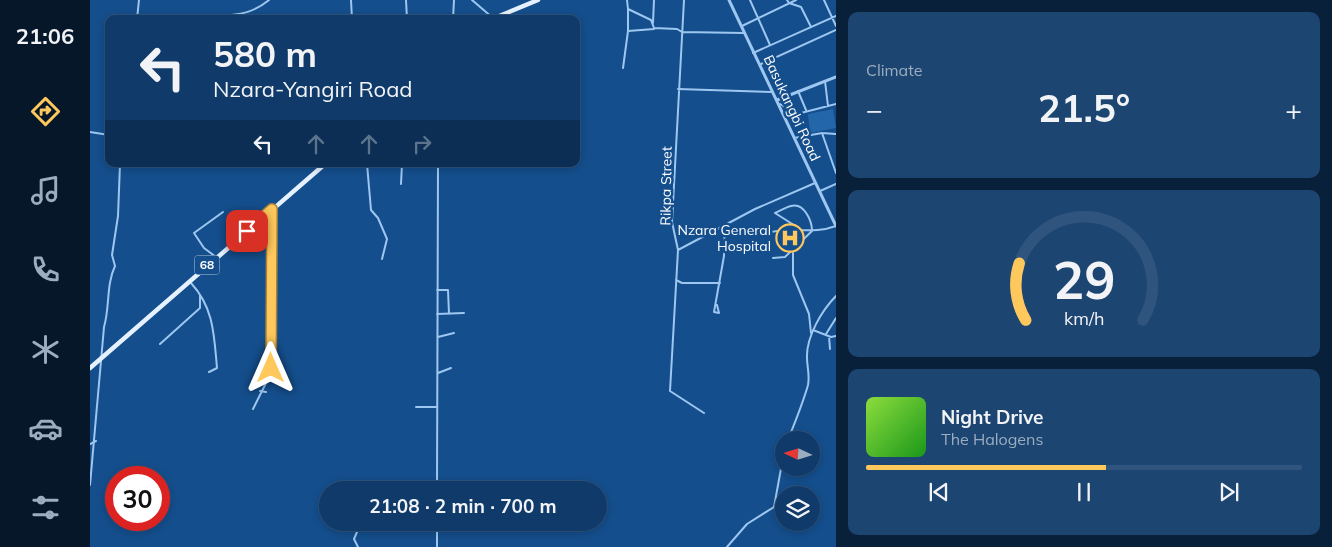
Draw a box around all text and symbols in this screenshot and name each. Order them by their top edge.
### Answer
text: 21:06 [16,22,74,50]
text: 580 m [213,32,317,76]
icon: left [130,35,195,100]
street label: Basukangbi Road [760,52,824,164]
text: Climate [866,60,922,80]
text: Nzara-Yangiri Road [213,75,413,103]
text: 21.5° [1038,84,1130,132]
text: − [866,92,883,127]
text: + [1285,92,1302,127]
icon: directions [28,94,63,129]
icon: left [249,130,277,158]
icon: ahead [302,130,330,158]
icon: ahead [355,130,383,158]
icon: right [408,130,436,158]
street label: Rikpa Street [656,146,676,226]
icon: music [28,173,63,208]
pin [226,210,268,252]
icon: arrive [233,217,261,245]
place label: Nzara General Hospital [677,221,771,255]
hospital icon: Nzara General Hospital [775,223,805,253]
text: 29 [1053,247,1115,312]
icon: phone [28,252,63,287]
road number: 68 [194,256,220,274]
text: km/h [1064,307,1104,329]
icon: climate [28,332,63,367]
position arrow [244,341,296,393]
text: Night Drive [941,405,1043,429]
icon: car [28,411,63,446]
text: The Halogens [941,429,1043,449]
north arrow [775,431,820,476]
map controls [775,431,820,531]
speed limit sign: 30 [105,466,170,531]
icon: previous [925,478,953,506]
icon: pause [1070,478,1098,506]
icon: next [1215,478,1243,506]
button: layers [775,486,820,531]
icon: filters [28,490,63,525]
text: 21:08 · 2 min · 700 m [369,494,557,518]

